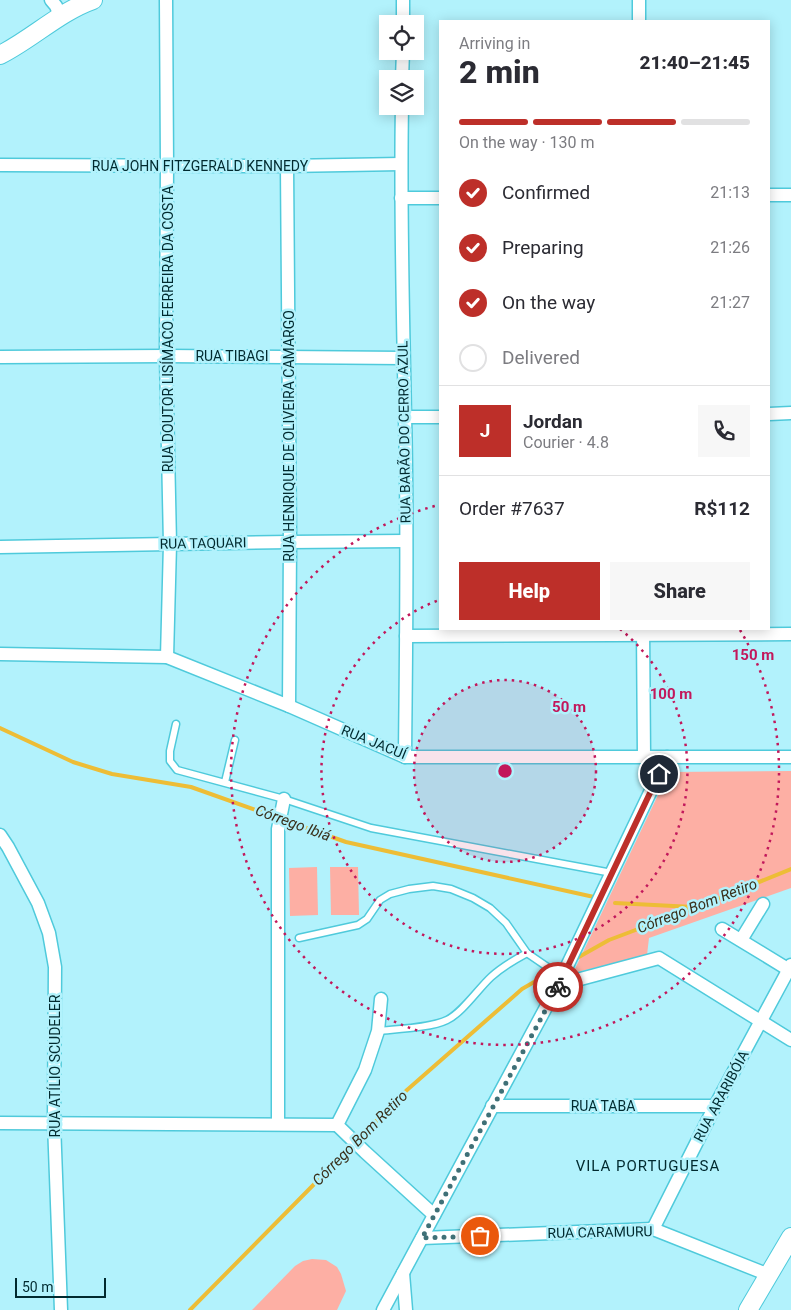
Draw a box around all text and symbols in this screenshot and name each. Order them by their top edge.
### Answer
map controls [379,15,424,115]
button: locate [379,15,424,60]
text: Arriving in [459,34,530,53]
text: 21:40–21:45 [639,51,750,74]
text: 2 min [459,53,540,91]
button: layers [379,70,424,115]
text: On the way · 130 m [459,133,595,152]
street label: RUA JOHN FITZGERALD KENNEDY [92,158,309,174]
icon: check [459,179,487,207]
text: Confirmed [502,181,590,204]
text: 21:13 [710,183,750,202]
street label: RUA DOUTOR LISÍMACO FERREIRA DA COSTA [159,186,176,472]
icon: check [459,234,487,262]
text: Preparing [502,236,584,259]
text: 21:26 [710,238,750,257]
icon: check [459,289,487,317]
text: On the way [502,291,595,314]
text: 21:27 [710,293,750,312]
street label: RUA HENRIQUE DE OLIVEIRA CAMARGO [281,310,297,562]
street label: RUA BARÃO DO CERRO AZUL [393,340,414,523]
text: Delivered [502,346,580,369]
street label: RUA TIBAGI [195,348,269,364]
button: phone [698,405,750,457]
text: Jordan [523,410,583,433]
text: J [480,419,490,442]
text: Courier · 4.8 [523,433,609,452]
text: Order #7637 [459,497,565,520]
text: R$112 [694,497,750,520]
street label: RUA TAQUARI [159,534,247,552]
button: Help [459,562,600,620]
button: Share [610,562,750,620]
text: 150 m [732,646,774,664]
text: 100 m [650,685,692,703]
text: 50 m [552,698,586,716]
street label: RUA JACUÍ [339,721,410,763]
pin [638,753,680,795]
icon: home [645,760,673,788]
centre of rings [496,762,514,780]
water label: Córrego Ibiá [253,801,333,845]
water label: Córrego Bom Retiro [634,875,760,937]
courier [533,962,583,1012]
icon: bike [544,973,572,1001]
street label: RUA ATÍLIO SCUDELER [46,994,63,1137]
street label: RUA ARARIBÓIA [689,1047,752,1144]
water label: Córrego Bom Retiro [309,1087,411,1189]
street label: RUA TABA [571,1098,635,1114]
district label: VILA PORTUGUESA [576,1157,720,1175]
pin [459,1215,501,1257]
icon: bag [466,1222,494,1250]
street label: RUA CARAMURU [547,1223,653,1241]
scale bar [15,1275,106,1298]
text: 50 m [22,1279,54,1295]

